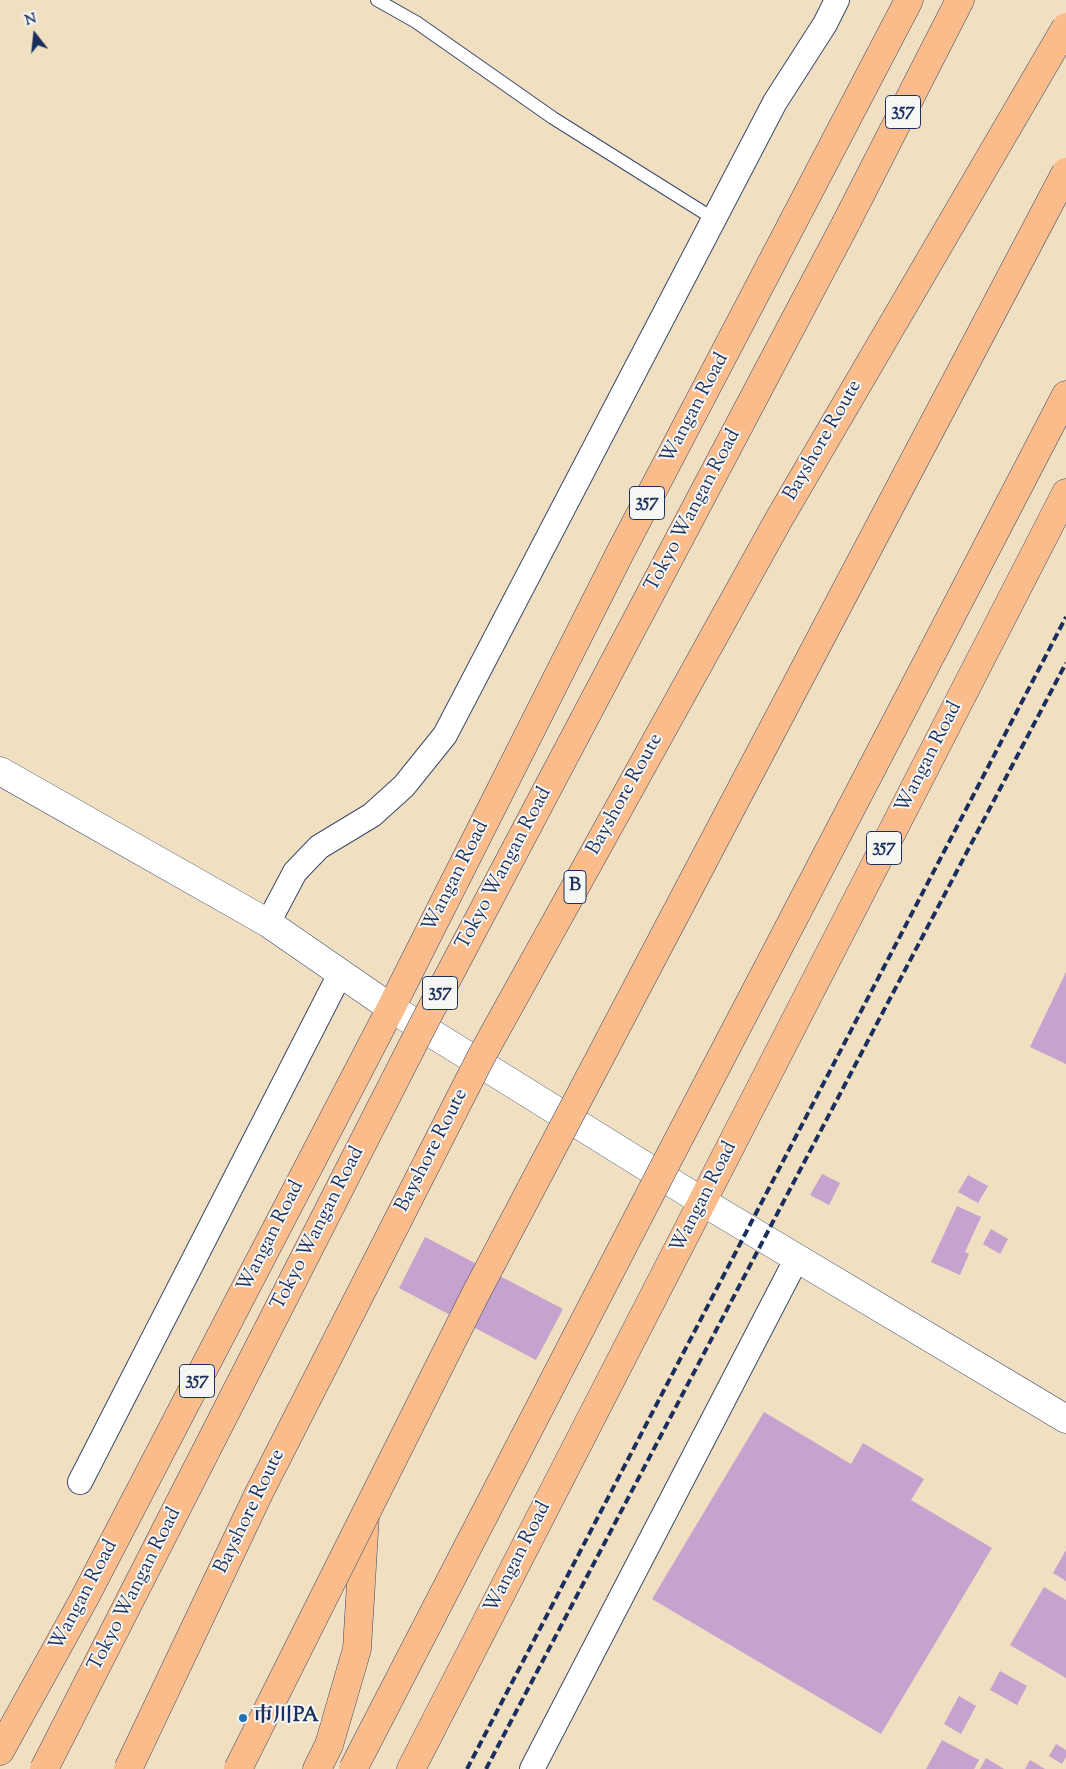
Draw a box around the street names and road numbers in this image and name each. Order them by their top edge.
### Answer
road number: 357 [886,95,920,128]
street label: Wangan Road [657,350,735,468]
street label: Bayshore Route [780,376,868,506]
street label: Tokyo Wangan Road [641,426,747,596]
road number: 357 [630,486,664,520]
street label: Wangan Road [892,698,968,818]
street label: Bayshore Route [583,730,669,860]
street label: Tokyo Wangan Road [452,784,558,954]
street label: Wangan Road [419,817,495,937]
road number: 357 [866,831,902,864]
road number: B [564,870,586,904]
road number: 357 [422,976,458,1010]
street label: Bayshore Route [392,1085,474,1217]
street label: Wangan Road [667,1138,743,1258]
street label: Tokyo Wangan Road [267,1143,371,1315]
street label: Wangan Road [234,1177,310,1297]
road number: 357 [180,1364,214,1398]
street label: Bayshore Route [211,1446,291,1578]
street label: Wangan Road [481,1498,557,1618]
street label: Tokyo Wangan Road [84,1504,188,1676]
street label: Wangan Road [46,1537,124,1655]

